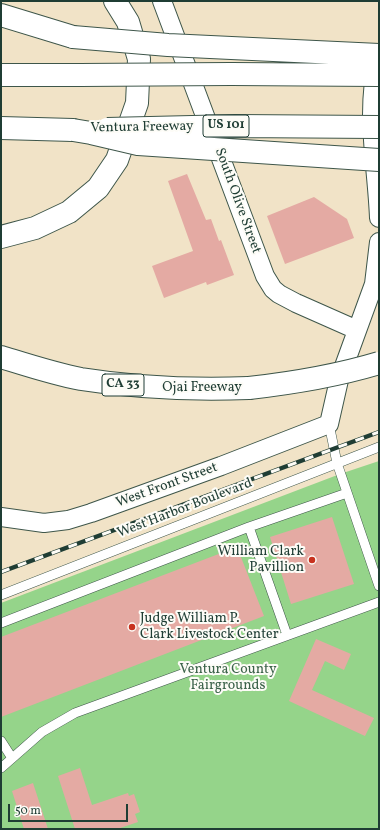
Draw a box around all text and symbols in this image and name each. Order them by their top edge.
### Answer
road number: US 101 [203,115,249,137]
street label: Ventura Freeway [90,119,194,137]
street label: South Olive Street [210,146,264,256]
road number: CA 33 [102,374,144,396]
street label: Ojai Freeway [162,380,242,396]
street label: West Front Street [114,460,220,512]
street label: West Harbor Boulevard [115,475,255,543]
place label: William Clark Pavillion [218,544,304,576]
marker: William Clark Pavillion [307,555,317,565]
place label: Judge William P. Clark Livestock Center [140,611,279,644]
marker: Judge William P. Clark Livestock Center [127,622,137,632]
park label: Ventura County Fairgrounds [179,662,277,694]
scale bar [10,796,130,822]
text: 50 m [15,803,41,819]

